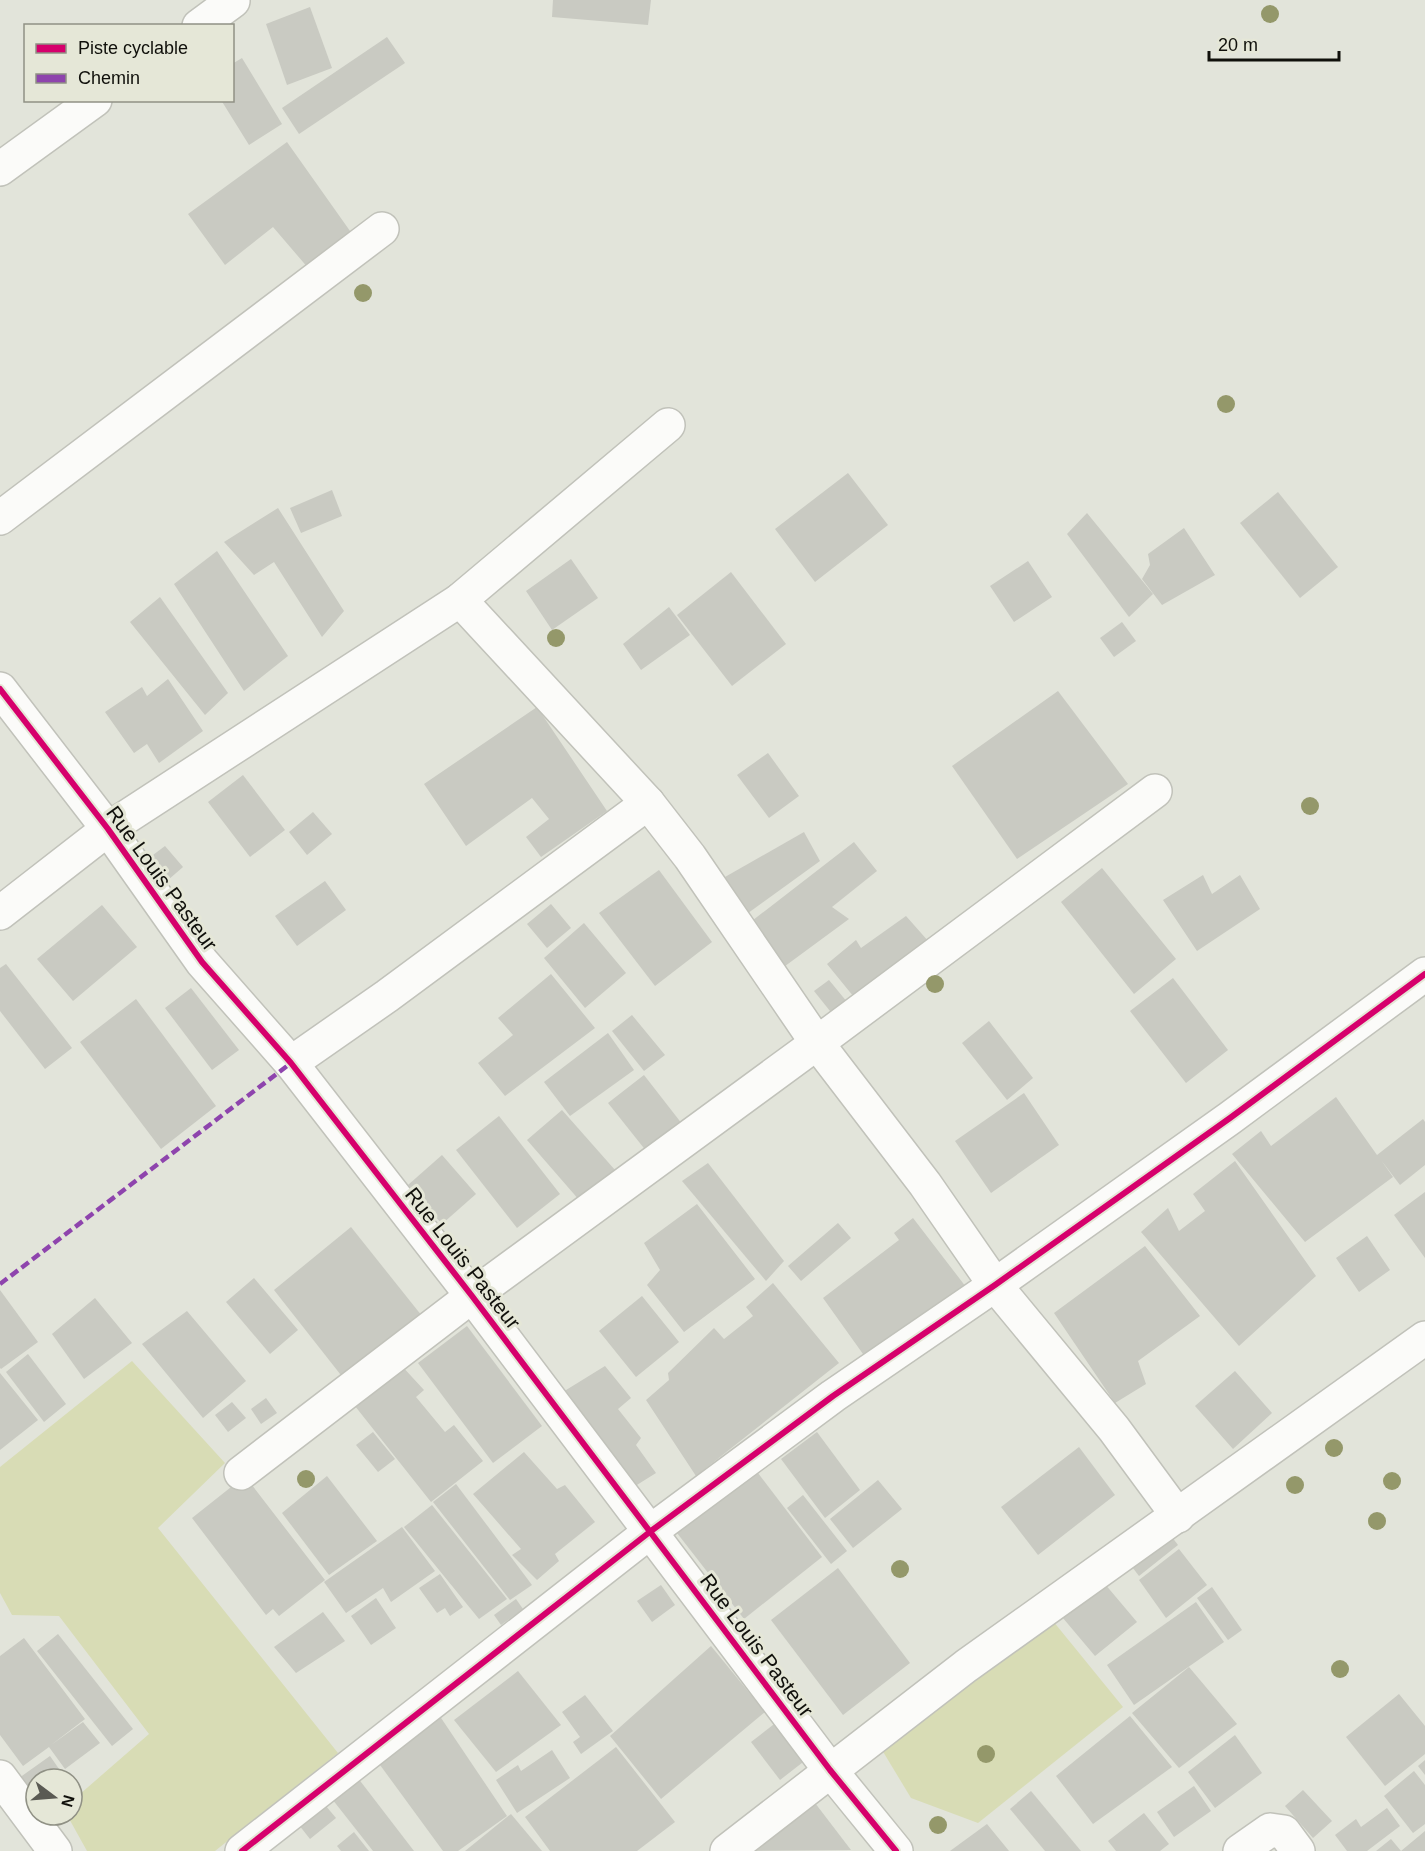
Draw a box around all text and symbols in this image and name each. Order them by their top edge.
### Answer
legend [24,24,234,102]
scale bar [1209,24,1340,62]
text: 20 m [1218,35,1258,55]
text: Piste cyclable [78,38,188,58]
text: Chemin [78,68,140,88]
street label: Rue Louis Pasteur [102,801,222,955]
street label: Rue Louis Pasteur [401,1183,525,1333]
street label: Rue Louis Pasteur [696,1569,818,1721]
north arrow [24,1767,84,1827]
text: N [58,1793,78,1809]

